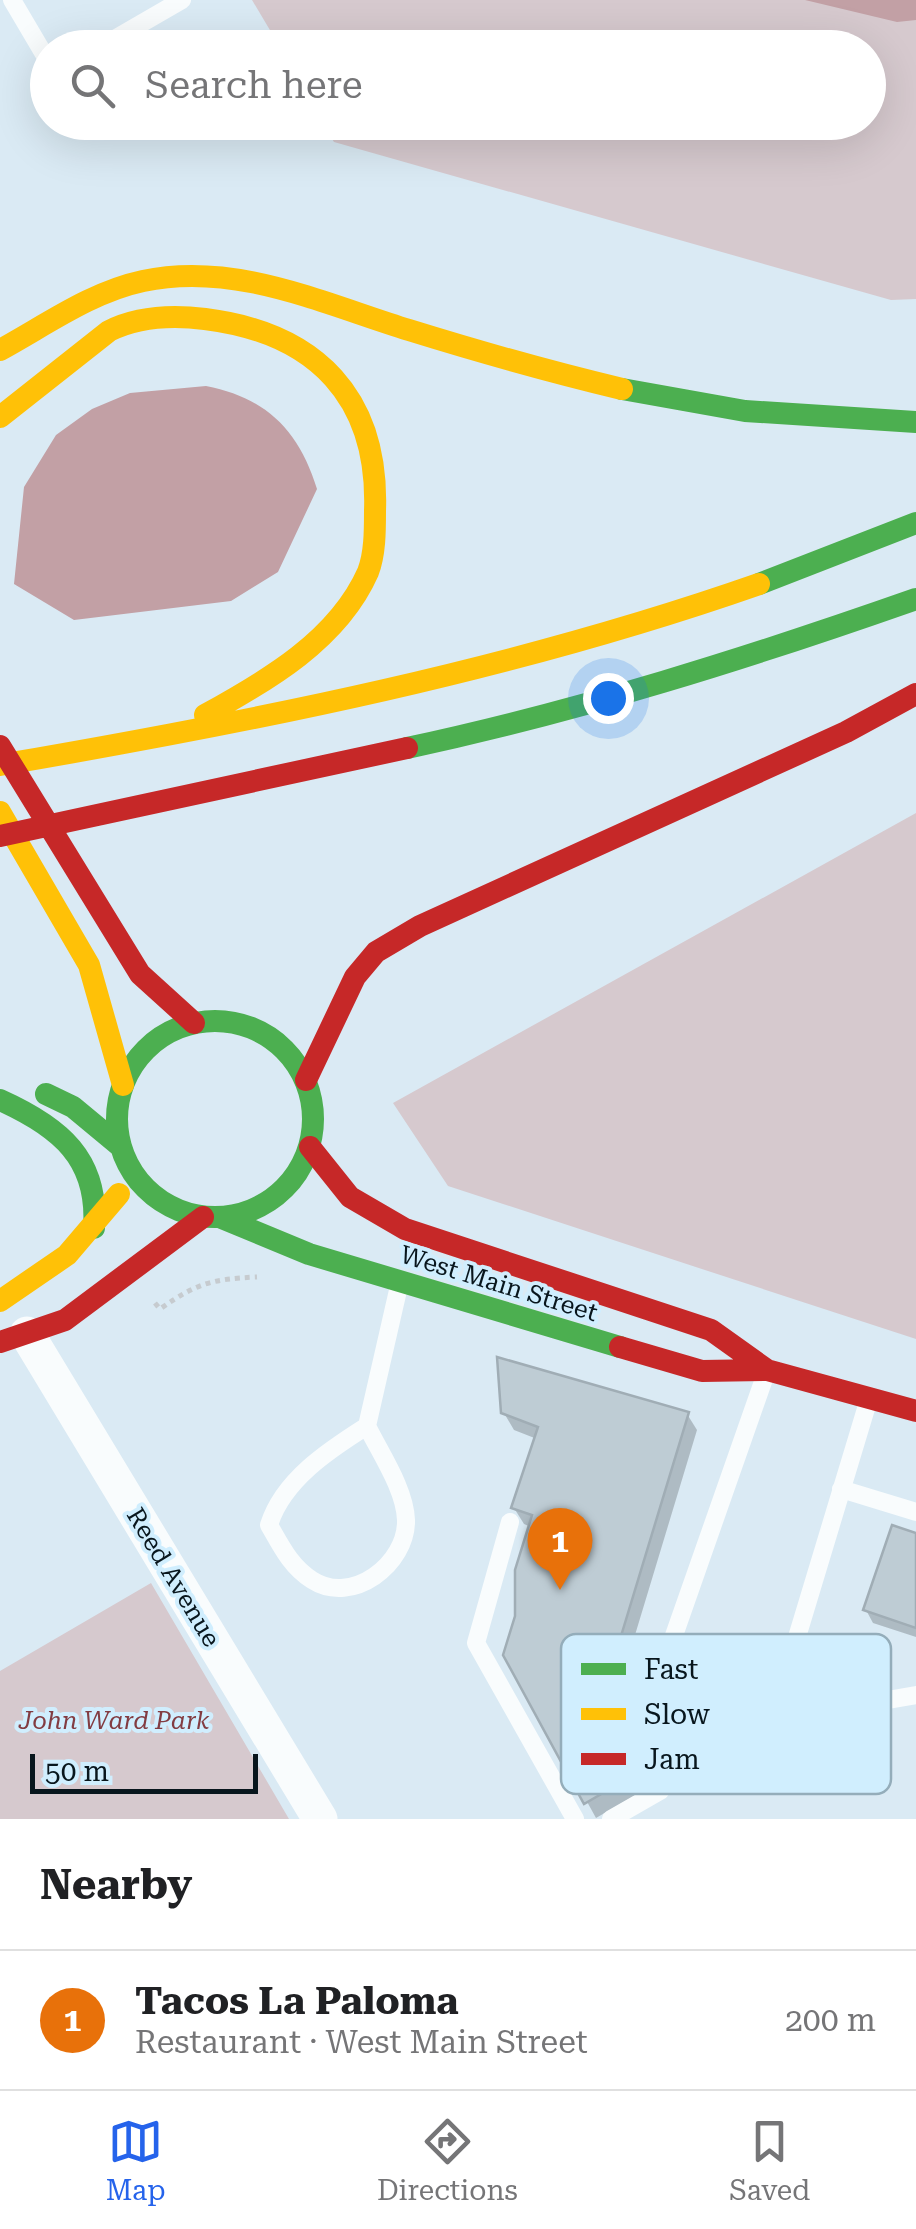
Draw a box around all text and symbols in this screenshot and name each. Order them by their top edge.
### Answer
search box [30,30,886,140]
icon: search [65,58,120,113]
text: Search here [145,63,363,107]
your location [583,673,634,724]
street label: West Main Street [397,1240,601,1327]
street label: Reed Avenue [121,1503,226,1652]
pin: 1 [528,1508,592,1590]
legend [561,1634,891,1794]
text: Fast [644,1653,698,1686]
text: Slow [644,1698,711,1731]
park label: John Ward Park [18,1706,210,1735]
text: Jam [644,1743,700,1776]
scale bar [30,1749,258,1794]
text: 50 m [45,1755,109,1788]
text: Nearby [40,1860,192,1909]
text: Tacos La Paloma [135,1979,459,2023]
text: 1 [64,2001,81,2039]
text: 200 m [785,2001,876,2039]
text: Restaurant · West Main Street [135,2023,588,2061]
tab: Map [106,2114,166,2207]
tab: Directions [377,2114,518,2207]
tab: Saved [729,2114,810,2207]

